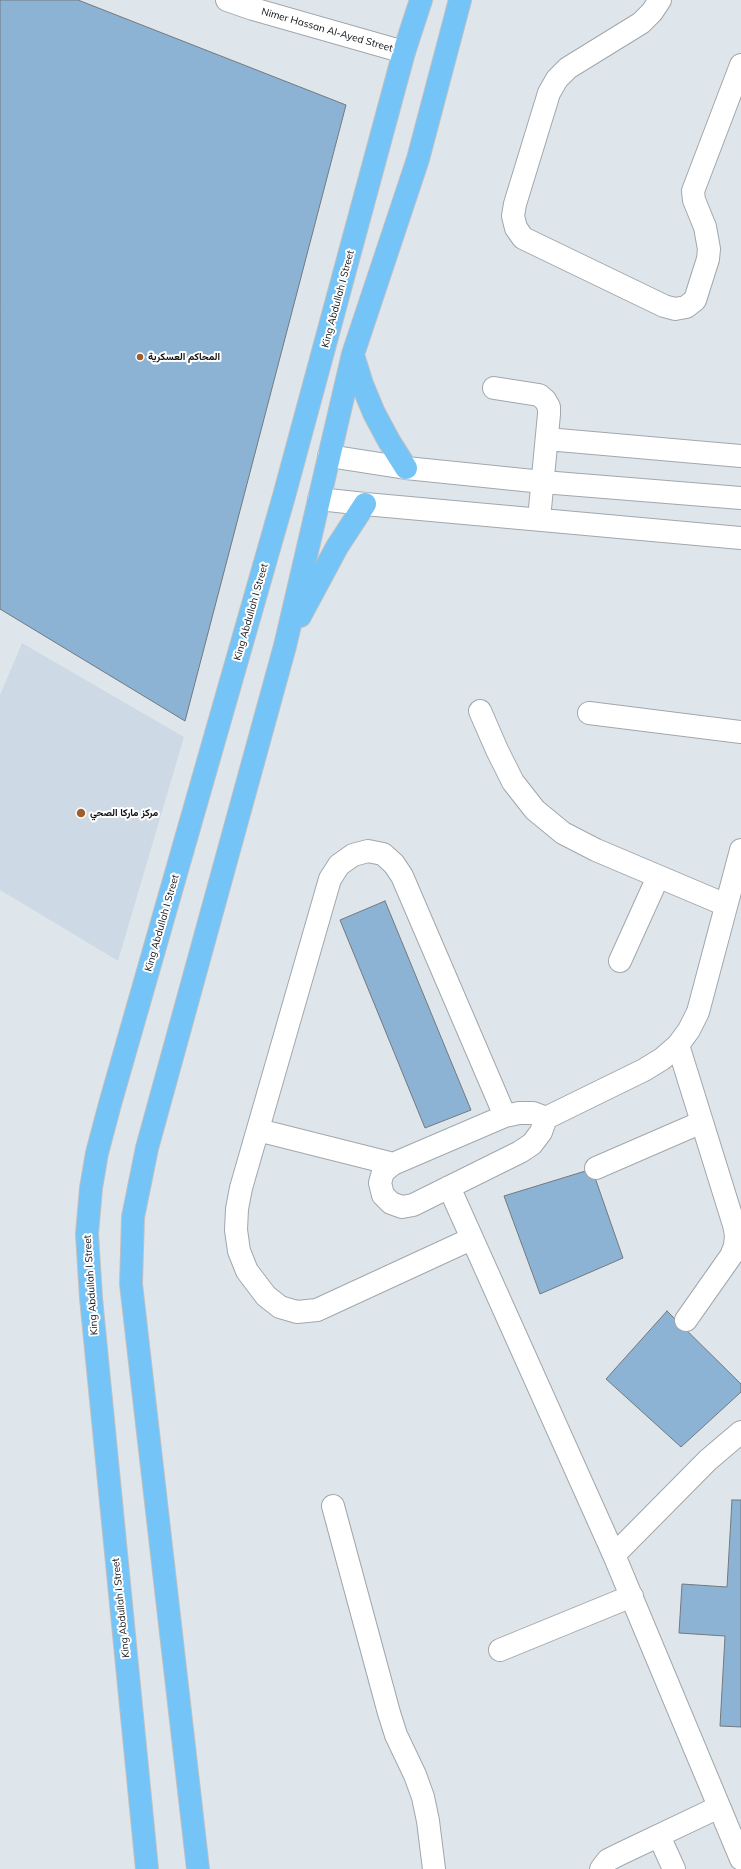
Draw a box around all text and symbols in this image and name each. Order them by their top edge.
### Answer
street label: Nimer Hassan Al-Ayed Street [260,5,394,55]
street label: King Abdullah I Street [319,249,357,349]
place label: المحاكم العسكرية [148,351,220,363]
marker: المحاكم العسكرية [135,352,145,362]
street label: King Abdullah I Street [231,562,271,662]
marker: مركز ماركا الصحي [75,807,87,819]
place label: مركز ماركا الصحي [90,807,158,819]
street label: King Abdullah I Street [142,873,182,973]
street label: King Abdullah I Street [82,1234,100,1336]
street label: King Abdullah I Street [110,1557,132,1659]

